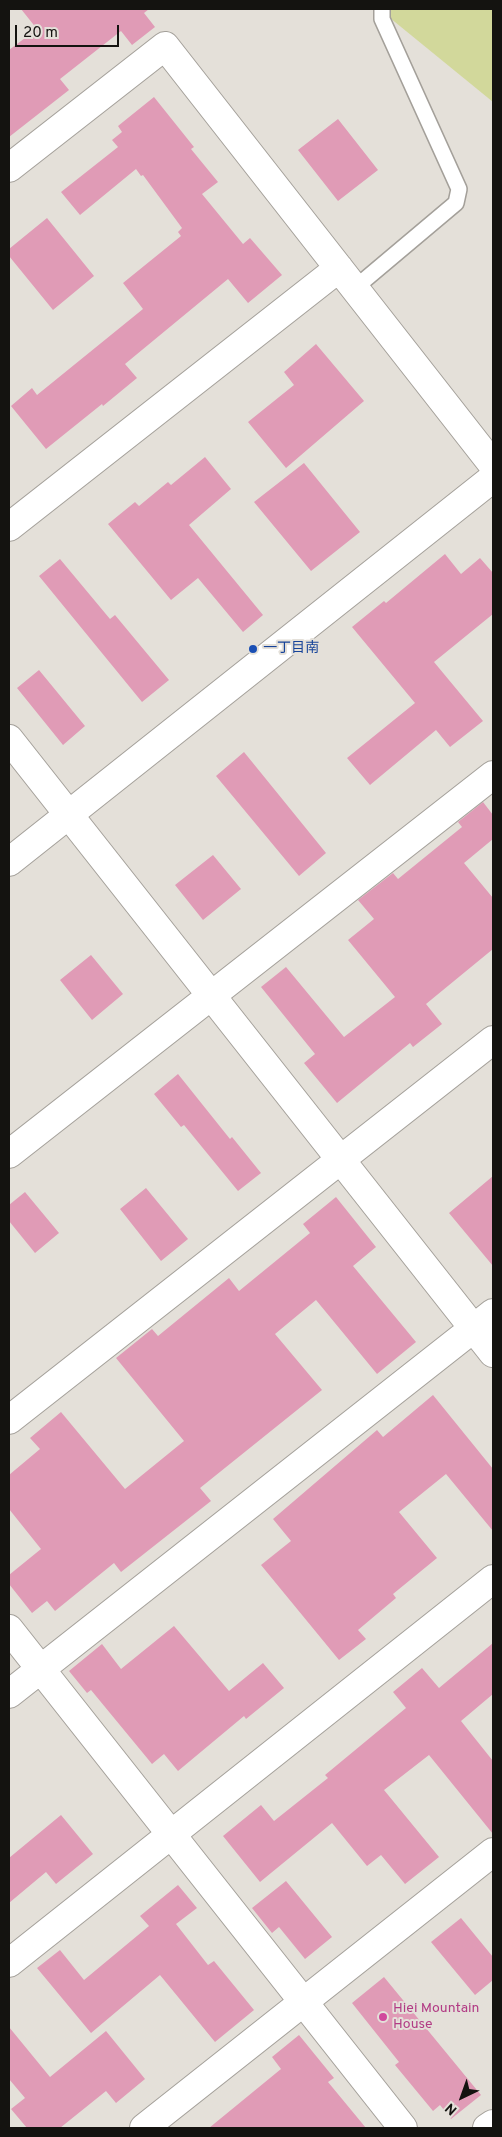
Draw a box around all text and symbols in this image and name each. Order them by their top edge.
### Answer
scale bar [18,15,121,47]
text: 20 m [23,24,58,43]
place label: 一丁目南 [263,641,319,657]
marker: 一丁目南 [247,643,259,655]
place label: Hiei Mountain House [393,2001,479,2034]
marker: Hiei Mountain House [377,2011,389,2023]
north arrow [437,2072,487,2122]
text: N [442,2099,461,2118]

